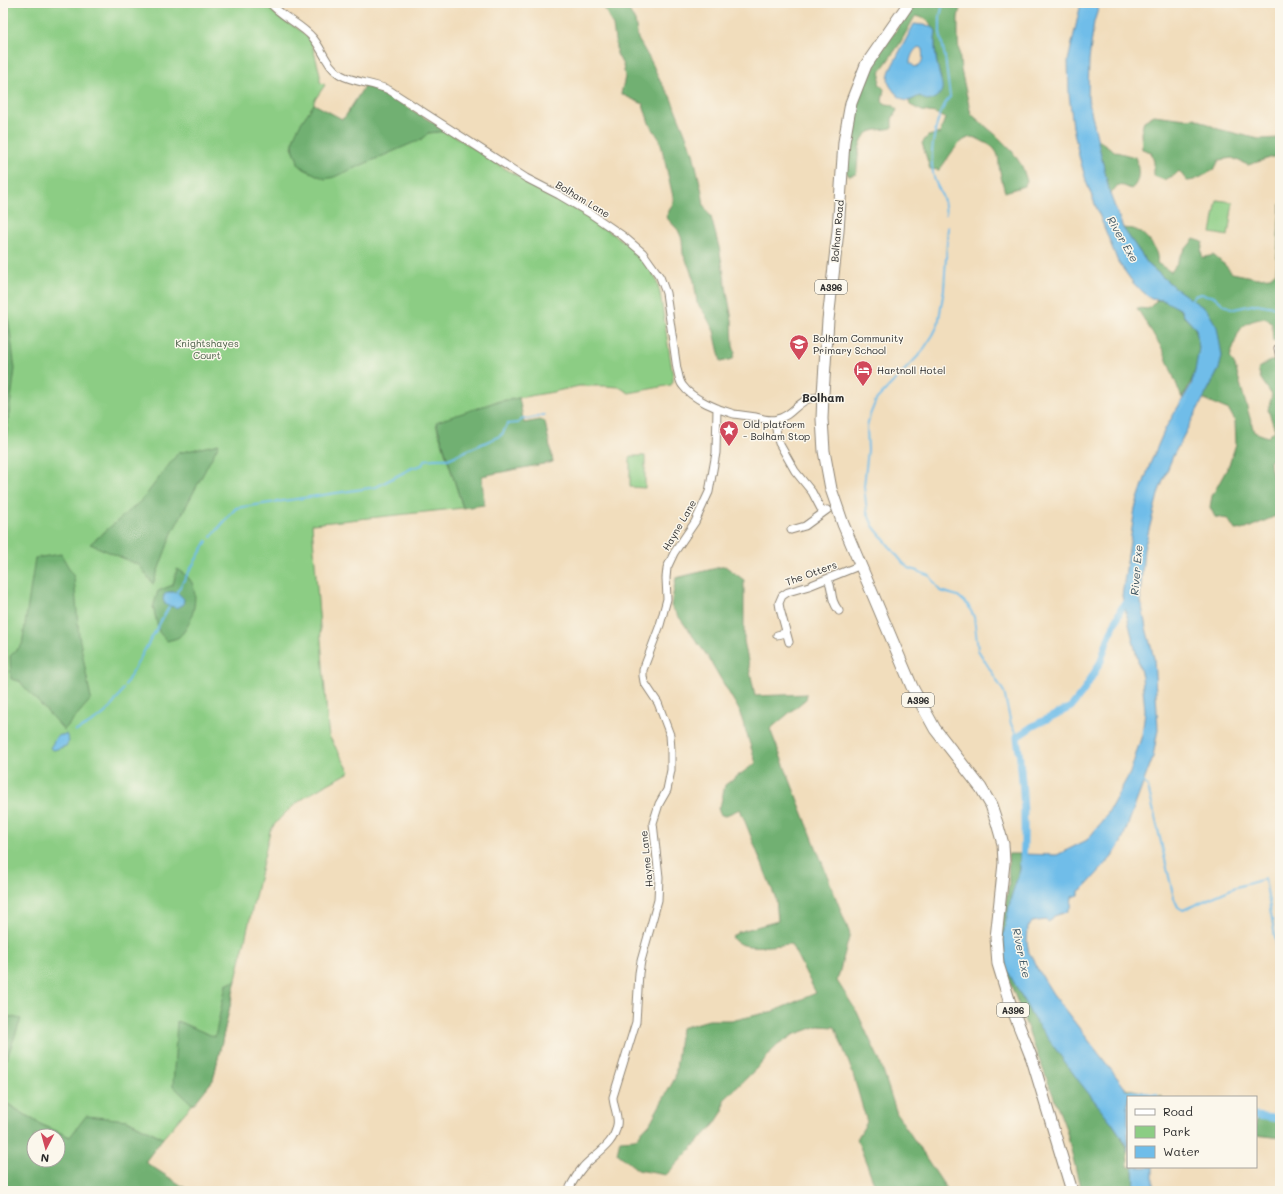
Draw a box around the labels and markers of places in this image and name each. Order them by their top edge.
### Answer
place label: Bolham Community Primary School [813,331,903,357]
school or university icon: Bolham Community Primary School [788,333,810,361]
hotel icon: Hartnoll Hotel [852,359,874,387]
place label: Hartnoll Hotel [877,363,946,377]
place label: Old platform - Bolham Stop [743,417,810,443]
place icon: Old platform - Bolham Stop [718,419,740,447]

